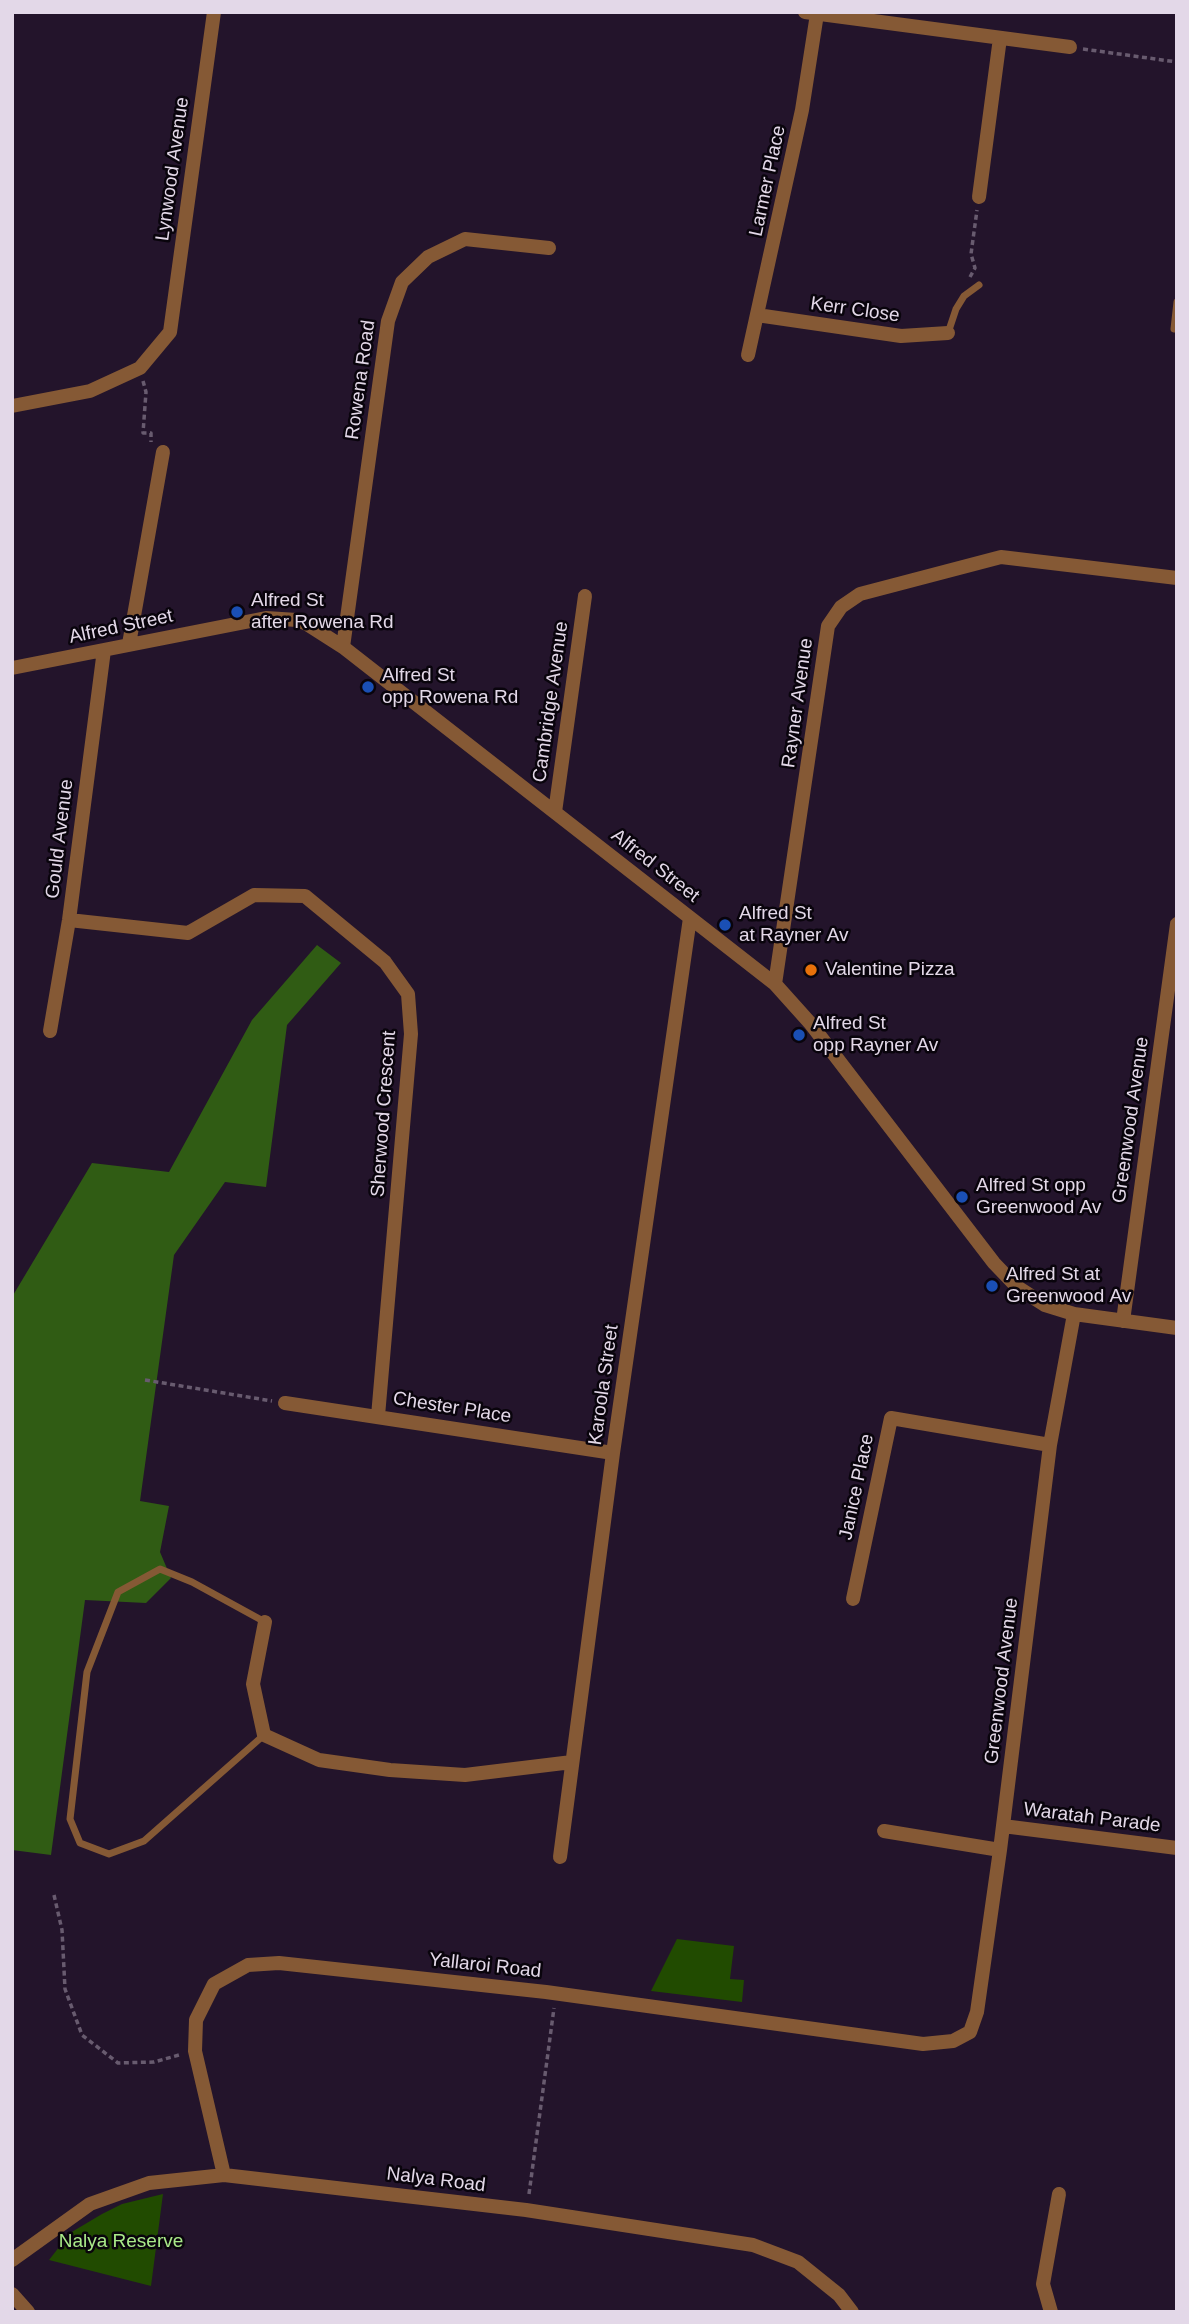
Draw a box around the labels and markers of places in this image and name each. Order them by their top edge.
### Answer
place label: Alfred St after Rowena Rd [251,590,394,634]
marker: Alfred St after Rowena Rd [229,604,245,620]
place label: Alfred St opp Rowena Rd [382,665,518,709]
marker: Alfred St opp Rowena Rd [360,679,376,695]
place label: Alfred St at Rayner Av [739,903,848,947]
marker: Alfred St at Rayner Av [717,917,733,933]
place label: Valentine Pizza [825,959,955,981]
marker: Valentine Pizza [803,962,819,978]
place label: Alfred St opp Rayner Av [813,1013,938,1057]
marker: Alfred St opp Rayner Av [791,1027,807,1043]
place label: Alfred St opp Greenwood Av [976,1175,1101,1219]
marker: Alfred St opp Greenwood Av [954,1189,970,1205]
place label: Alfred St at Greenwood Av [1006,1264,1131,1308]
marker: Alfred St at Greenwood Av [984,1278,1000,1294]

